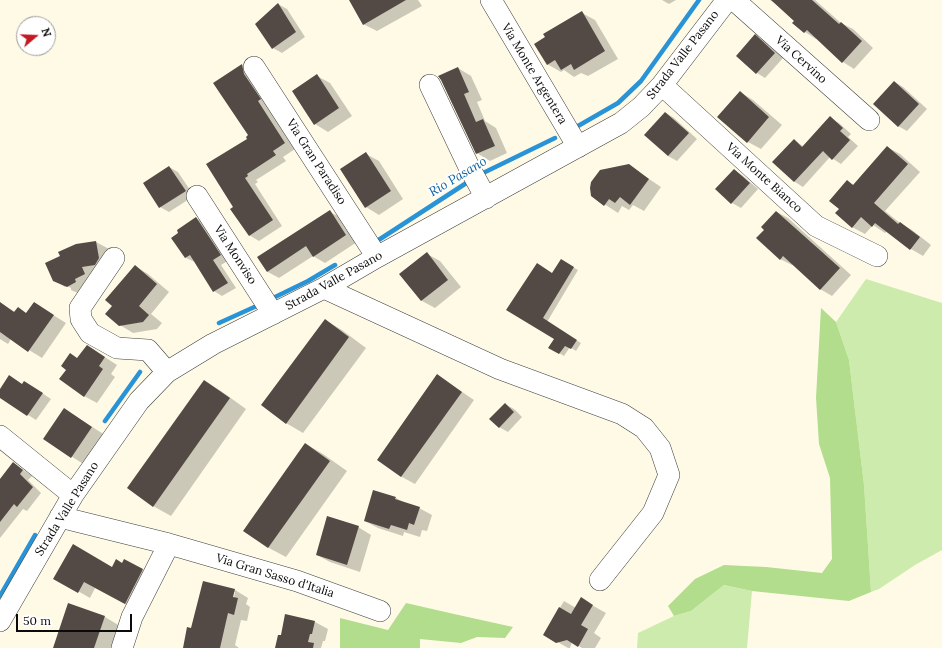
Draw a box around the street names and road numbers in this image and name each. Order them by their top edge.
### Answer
street label: Strada Valle Pasano [644,8,722,102]
street label: Via Monte Argentera [498,21,570,127]
street label: Via Cervino [772,33,830,87]
street label: Via Gran Paradiso [283,117,349,207]
street label: Via Monte Bianco [723,140,805,216]
street label: Via Monviso [211,223,259,287]
street label: Strada Valle Pasano [283,248,385,314]
street label: Strada Valle Pasano [32,459,102,559]
street label: Via Gran Sasso d'Italia [214,551,336,601]

